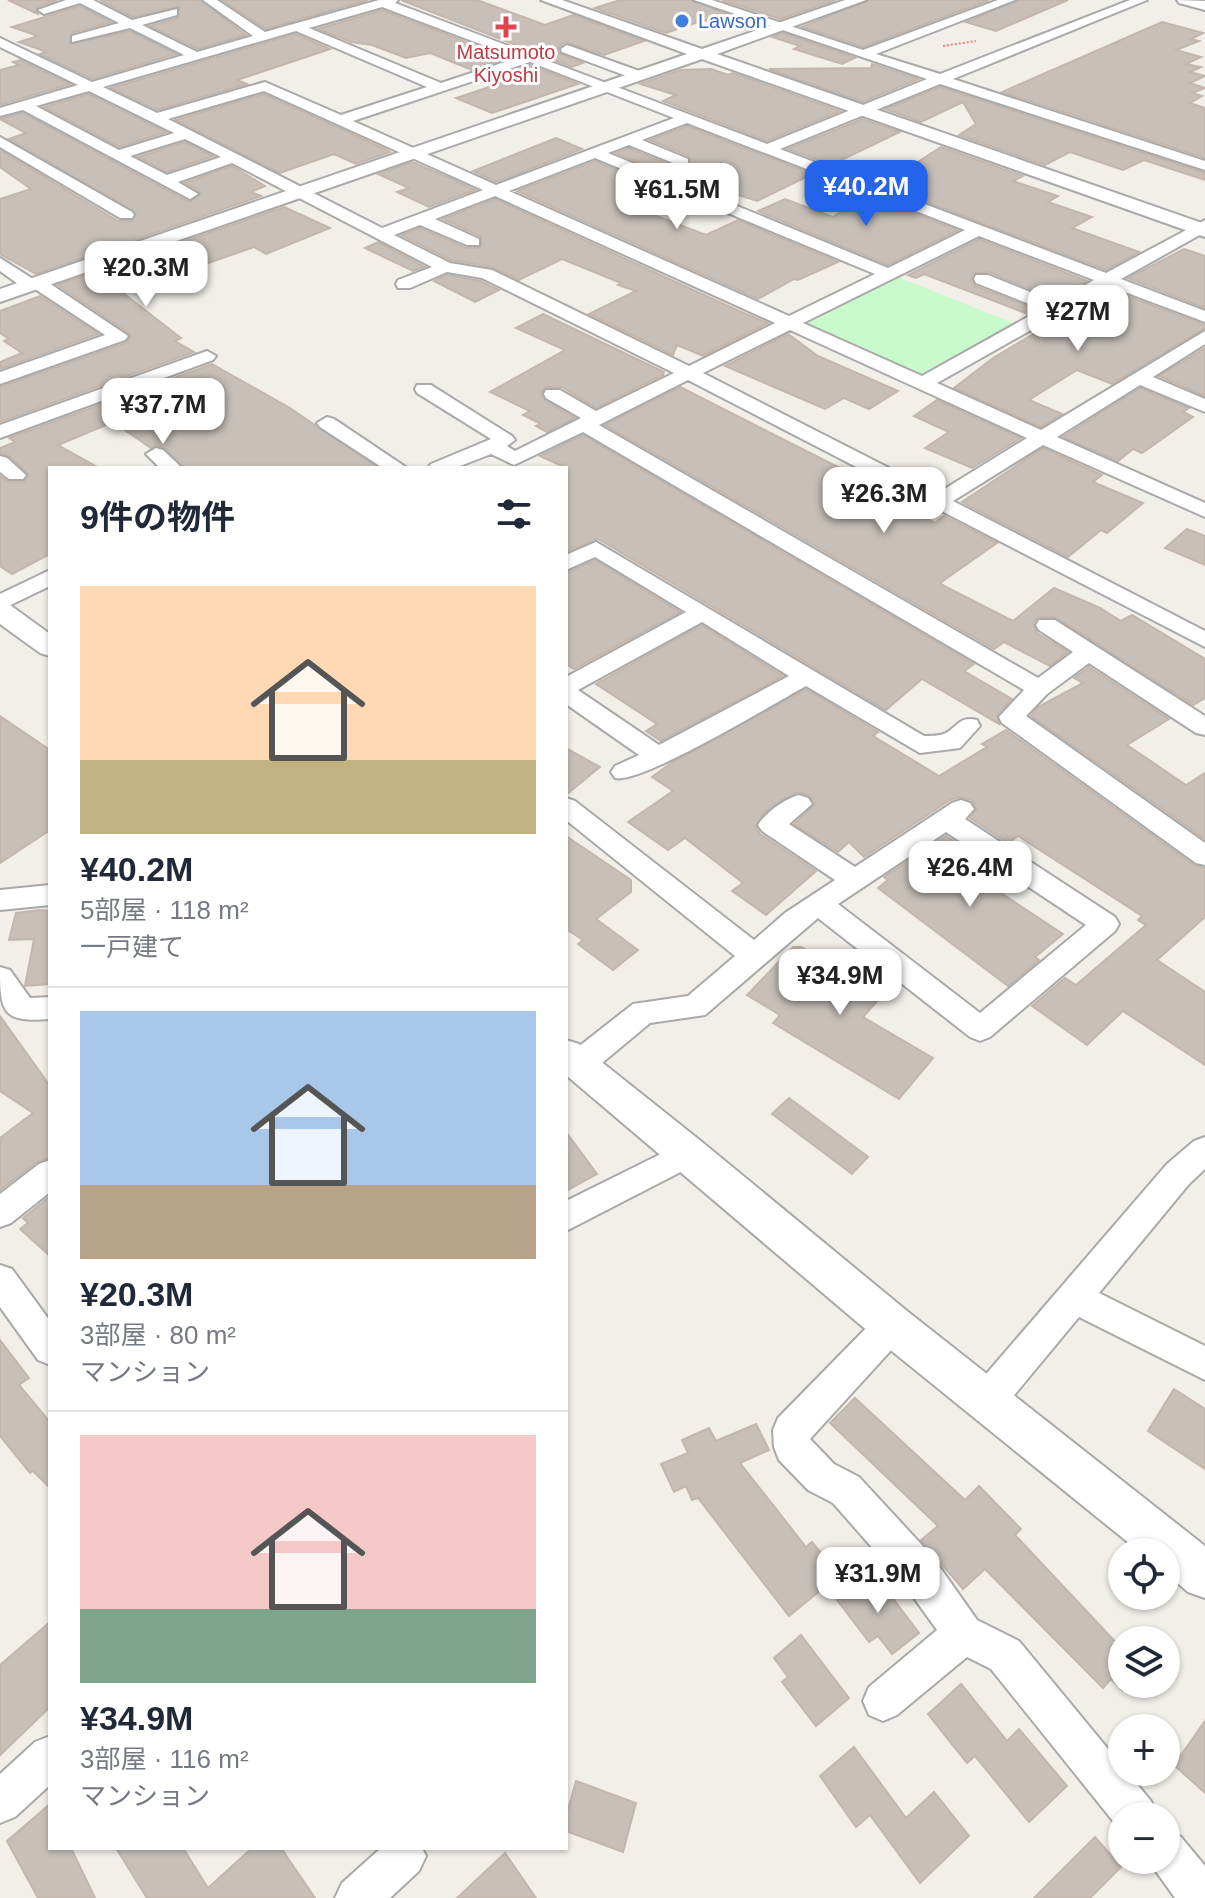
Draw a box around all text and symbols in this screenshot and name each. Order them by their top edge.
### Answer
place label: Lawson [698,10,767,32]
marker: Lawson [673,12,691,30]
marker: Matsumoto Kiyoshi [497,18,515,36]
place label: Matsumoto Kiyoshi [457,41,555,86]
pin: ¥40.2M [801,160,931,228]
pin: ¥61.5M [612,163,742,231]
text: ¥40.2M [823,171,909,201]
text: ¥61.5M [634,174,720,204]
pin: ¥20.3M [81,241,211,309]
text: ¥20.3M [103,252,189,282]
pin: ¥27M [1031,285,1125,353]
text: ¥27M [1045,296,1111,326]
pin: ¥37.7M [98,378,228,446]
text: ¥37.7M [120,389,206,419]
pin: ¥26.3M [819,467,949,535]
text: ¥26.3M [841,478,927,508]
icon: filters [492,492,536,536]
text: 9件の物件 [80,498,235,536]
icon: home [236,638,380,782]
pin: ¥26.4M [905,841,1035,909]
text: ¥40.2M [80,850,193,888]
text: ¥26.4M [927,852,1013,882]
text: 5部屋 · 118 m² [80,895,249,925]
text: 一戸建て [80,932,184,962]
pin: ¥34.9M [775,949,905,1017]
text: ¥34.9M [797,960,883,990]
icon: home [236,1063,380,1207]
text: ¥20.3M [80,1275,193,1313]
text: 3部屋 · 80 m² [80,1320,236,1350]
text: マンション [80,1357,210,1387]
icon: home [236,1487,380,1631]
map controls [1108,1538,1180,1874]
button: locate [1108,1538,1180,1610]
pin: ¥31.9M [813,1547,943,1615]
text: ¥31.9M [835,1558,921,1588]
button: layers [1108,1626,1180,1698]
text: ¥34.9M [80,1699,193,1737]
button: + [1108,1714,1180,1786]
text: 3部屋 · 116 m² [80,1744,249,1774]
text: マンション [80,1781,210,1811]
button: − [1108,1802,1180,1874]

